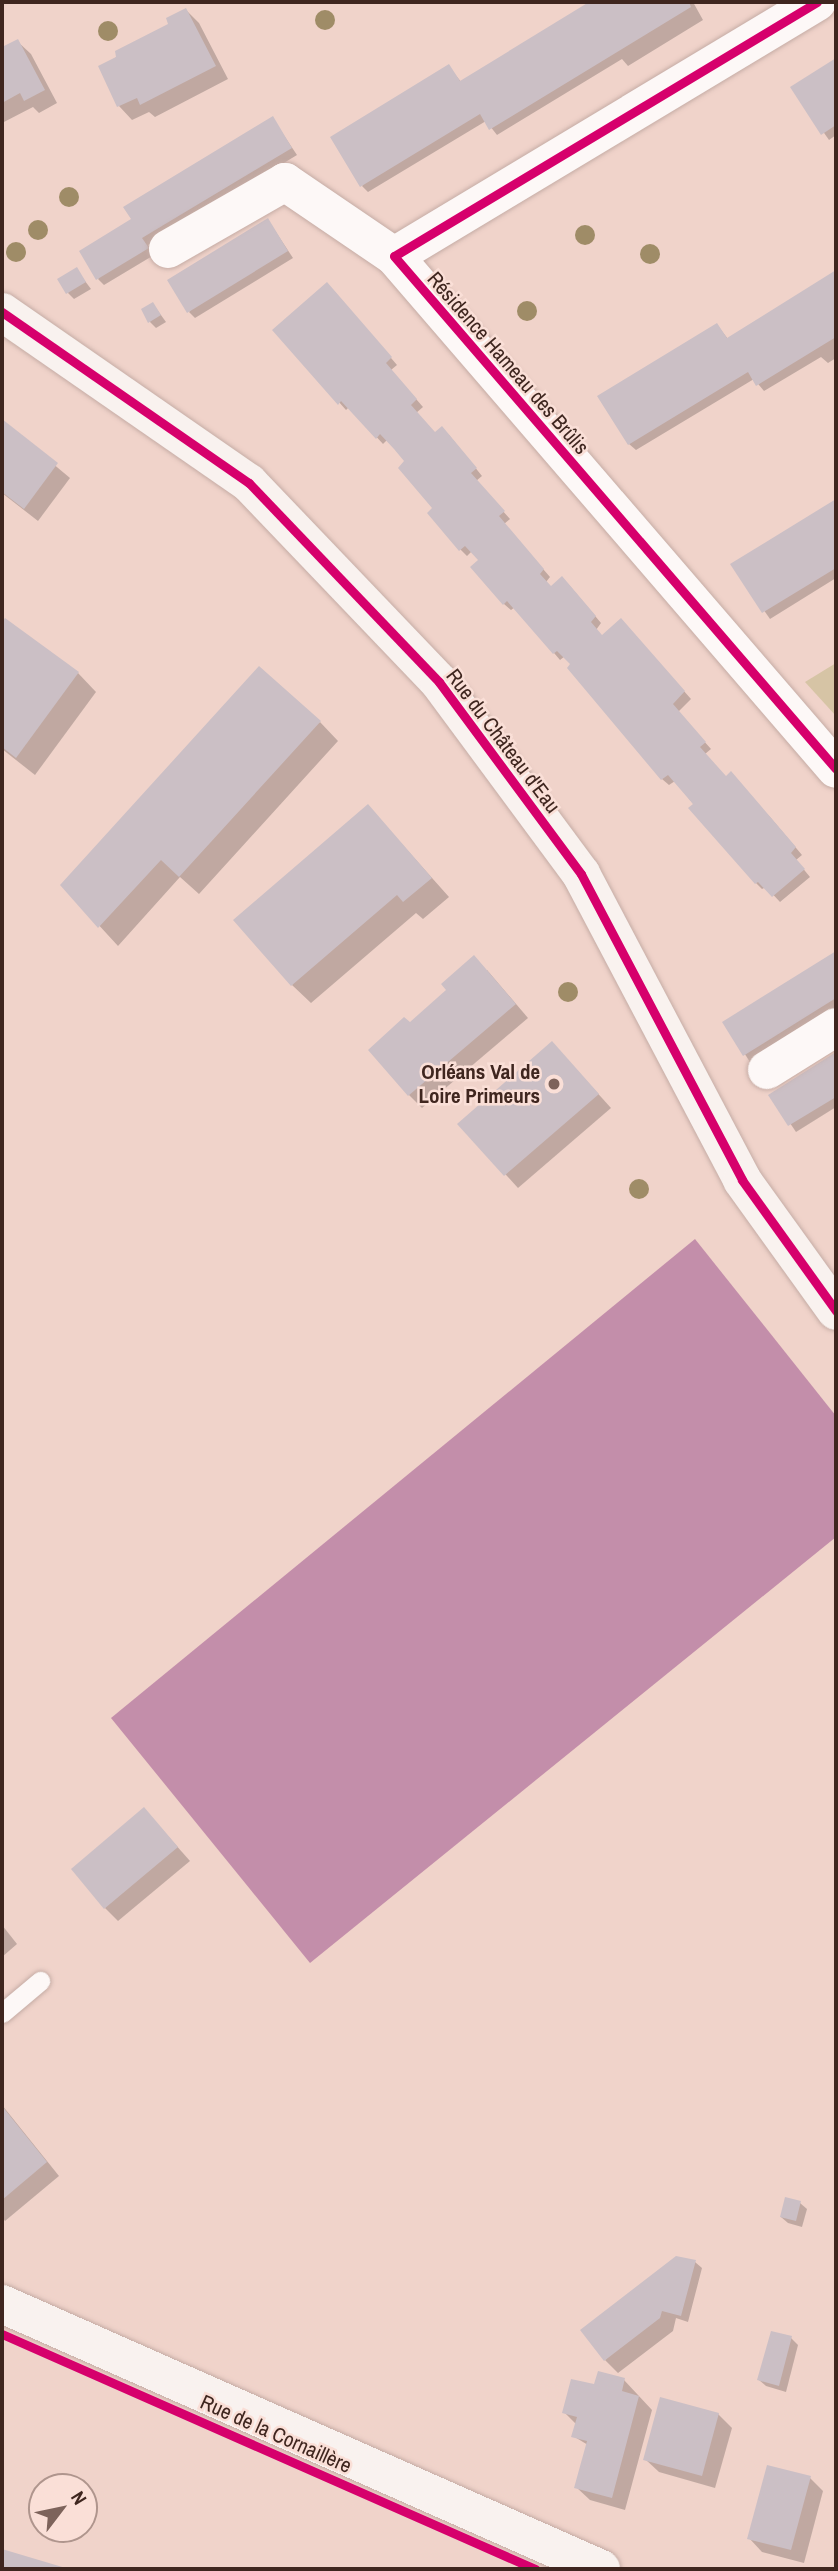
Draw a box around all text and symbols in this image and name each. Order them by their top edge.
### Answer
street label: Résidence Hameau des Brûlis [422,267,594,459]
street label: Rue du Château d'Eau [441,664,565,818]
place label: Orléans Val de Loire Primeurs [418,1059,540,1109]
marker: Orléans Val de Loire Primeurs [546,1076,562,1092]
street label: Rue de la Cornaillère [197,2389,355,2479]
north arrow [28,2473,98,2543]
text: N [65,2486,93,2510]

